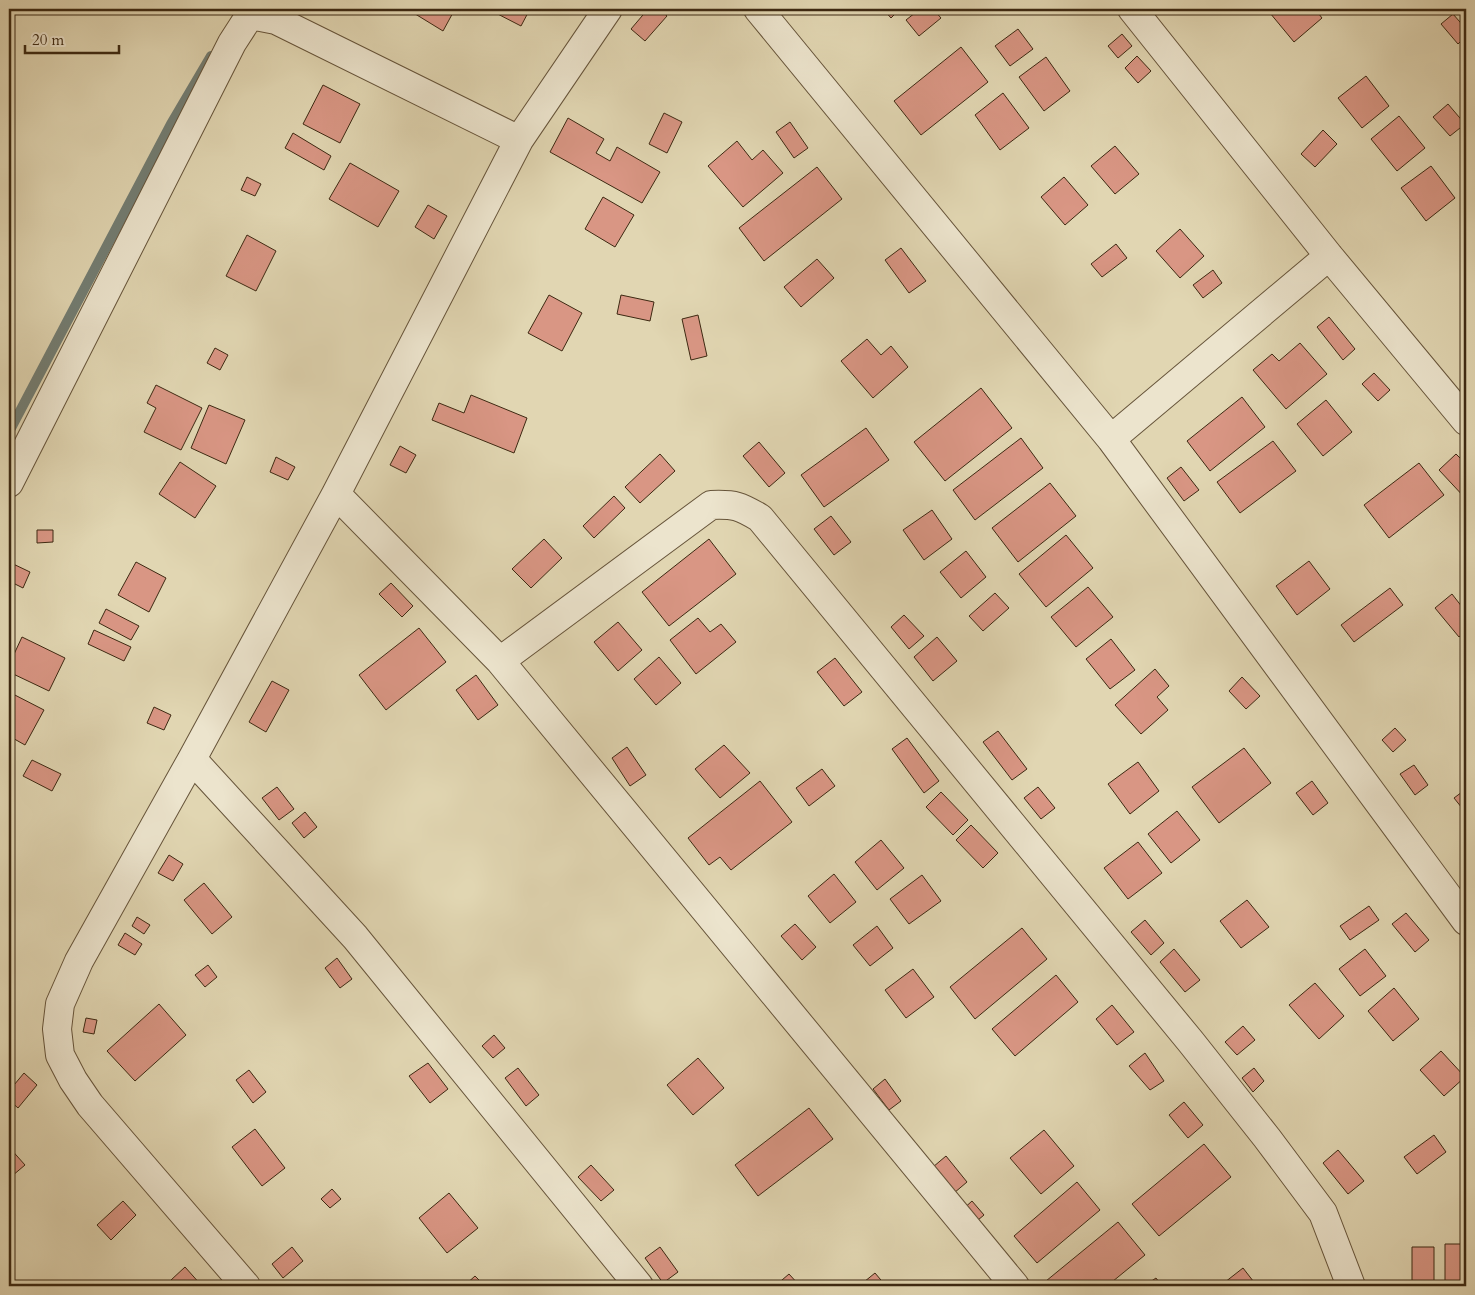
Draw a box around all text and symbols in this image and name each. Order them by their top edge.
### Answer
scale bar [25,22,119,54]
text: 20 m [32,30,64,50]

